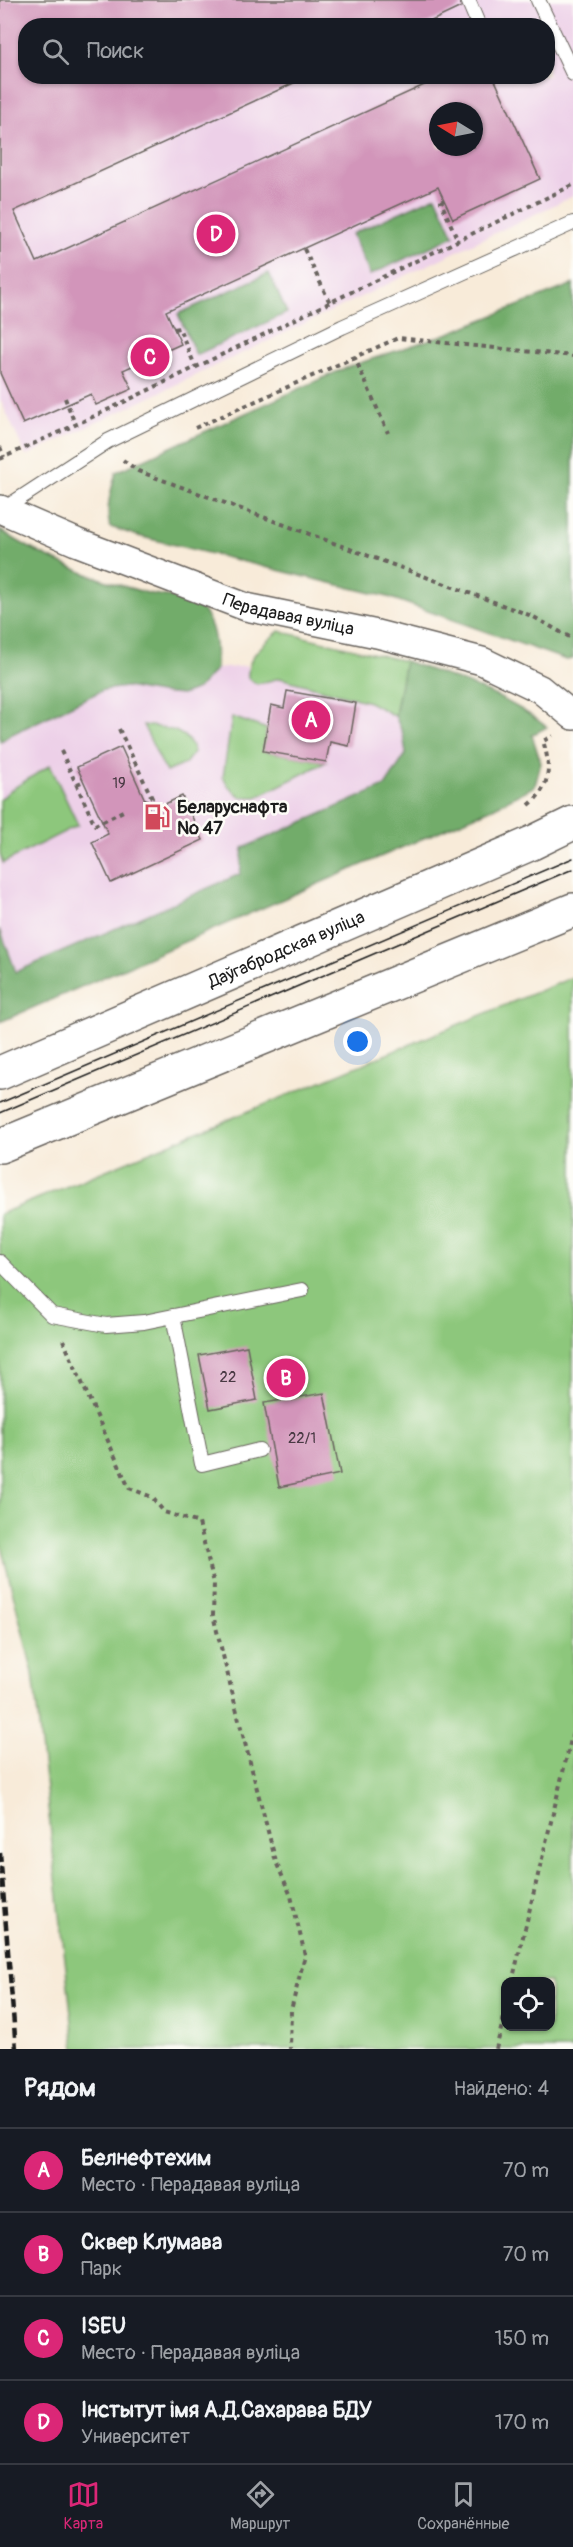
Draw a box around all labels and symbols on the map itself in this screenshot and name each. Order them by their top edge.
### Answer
north arrow [429,102,483,156]
pin: D [196,212,236,256]
pin: C [130,334,170,380]
street label: Перадавая вуліца [219,588,356,641]
pin: A [292,698,330,742]
house number: 19 [112,774,126,793]
place label: Беларуснафта № 47 [177,796,288,840]
fuel station icon: Беларуснафта № 47 [142,802,172,832]
street label: Даўгабродская вуліца [204,906,368,994]
your location [343,1027,372,1056]
pin: B [266,1356,306,1400]
house number: 22 [220,1368,236,1387]
house number: 22/1 [288,1429,316,1448]

